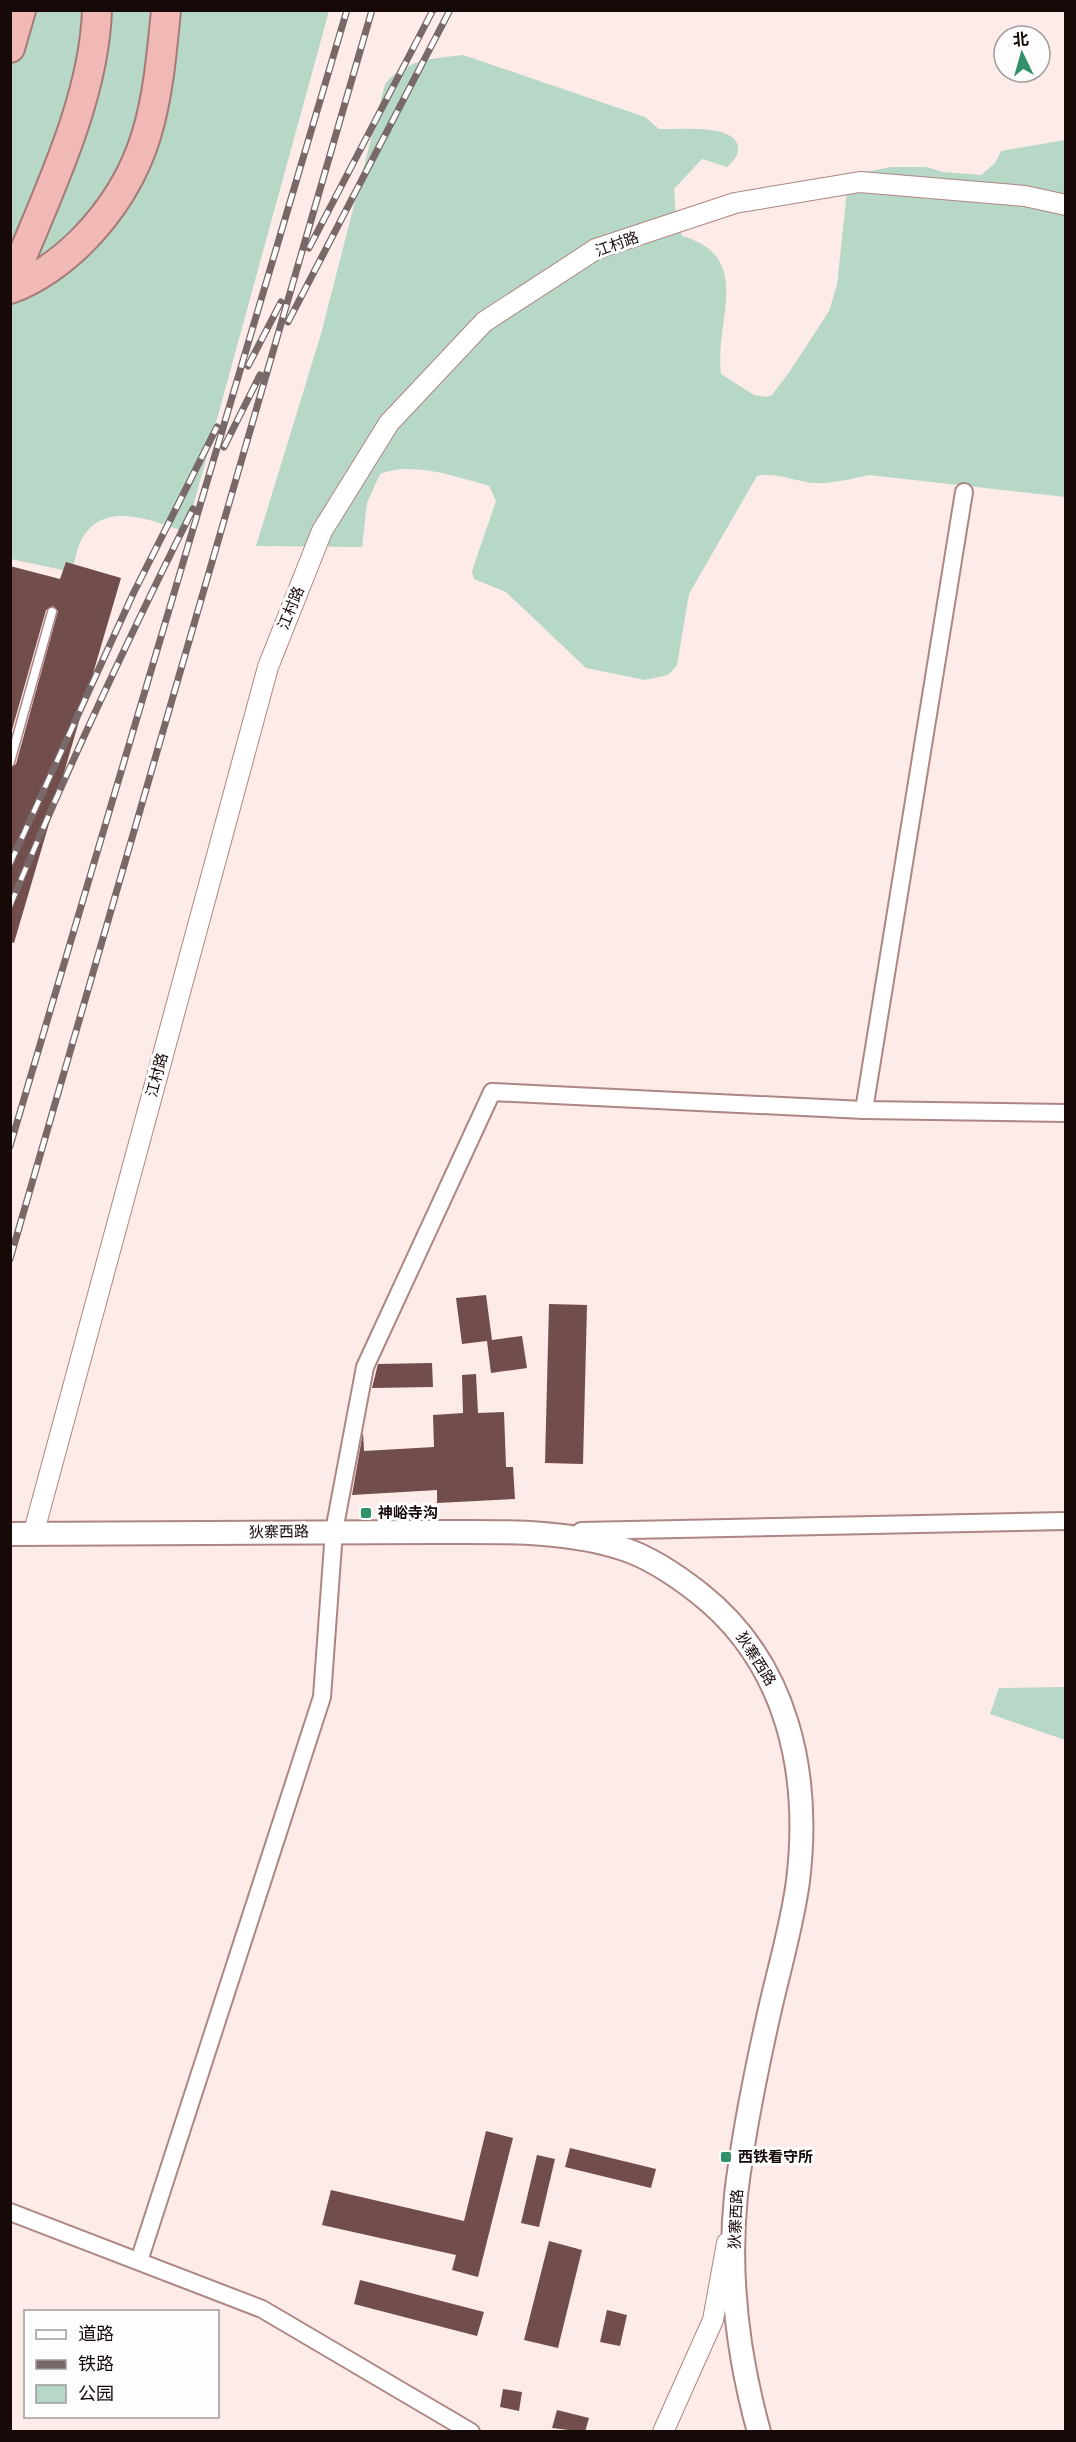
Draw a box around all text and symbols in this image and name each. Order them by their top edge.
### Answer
north arrow [992,24,1052,84]
text: 北 [1012,29,1030,50]
street label: 江村路 [593,228,641,260]
street label: 江村路 [274,584,308,632]
street label: 江村路 [142,1051,172,1099]
place label: 神峪寺沟 [378,1504,438,1522]
marker: 神峪寺沟 [359,1506,373,1520]
street label: 狄寨西路 [249,1522,309,1542]
street label: 狄寨西路 [732,1629,780,1689]
place label: 西铁看守所 [738,2148,813,2166]
marker: 西铁看守所 [719,2150,733,2164]
street label: 狄寨西路 [725,2189,747,2249]
legend [24,2310,219,2418]
text: 道路 [78,2323,114,2345]
text: 铁路 [78,2353,114,2375]
text: 公园 [78,2383,114,2405]

